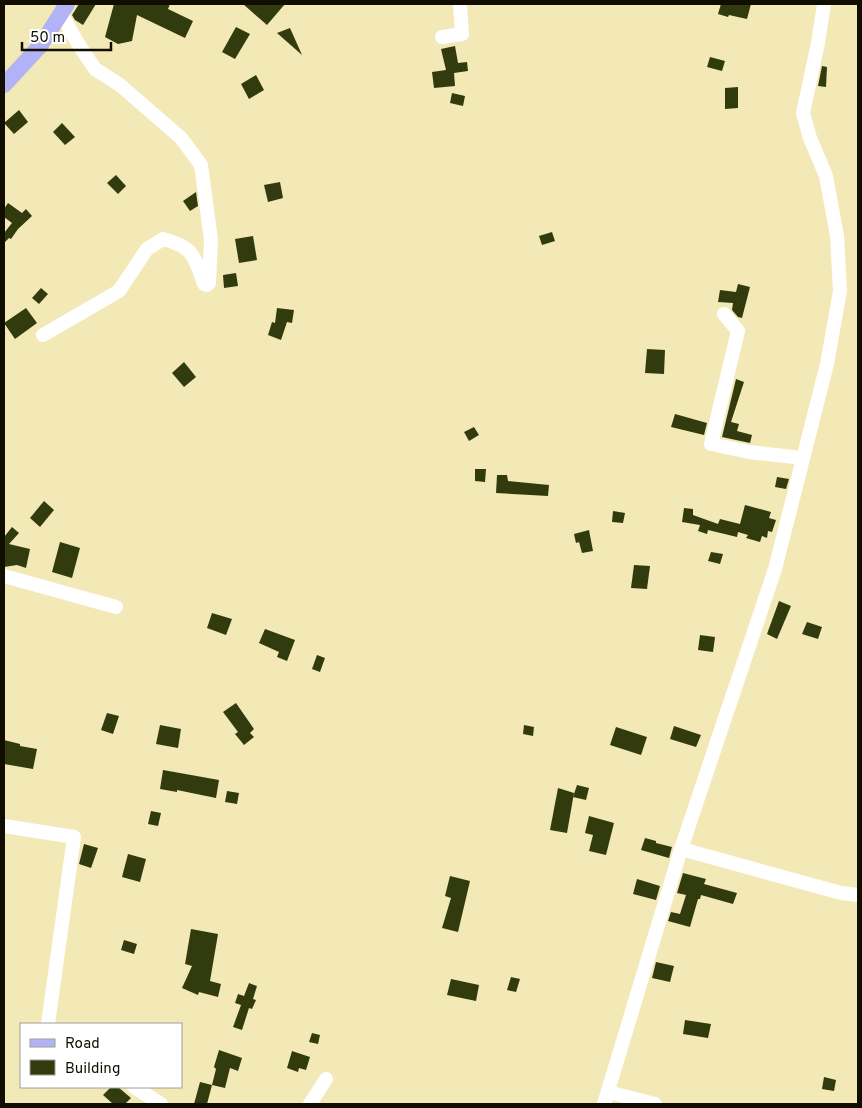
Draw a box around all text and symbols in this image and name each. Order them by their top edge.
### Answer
scale bar [22,20,111,52]
text: 50 m [30,29,65,48]
legend [20,1023,182,1088]
text: Road [65,1035,100,1054]
text: Building [65,1060,120,1079]

